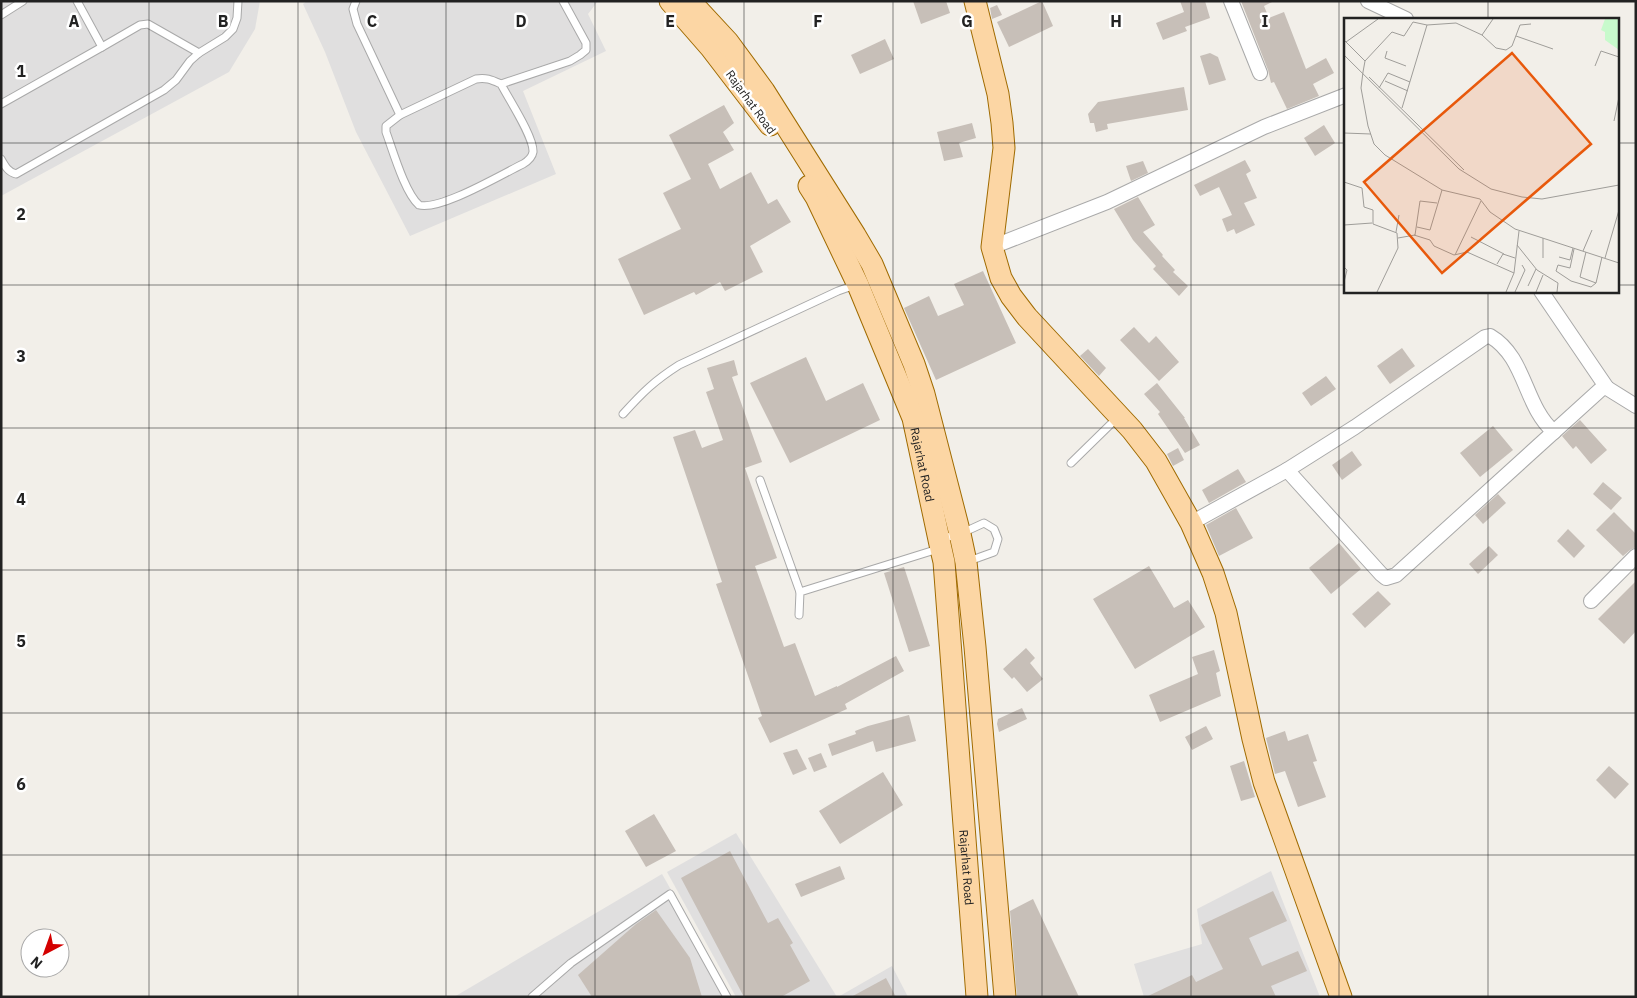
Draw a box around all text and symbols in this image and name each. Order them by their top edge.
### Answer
text: A [69,11,80,31]
text: B [218,11,229,31]
text: C [367,11,377,31]
text: D [515,11,527,31]
text: E [665,11,675,31]
text: F [813,11,823,31]
text: G [961,11,973,31]
text: H [1110,11,1122,31]
text: I [1262,11,1269,31]
inset map [1344,18,1620,292]
text: 1 [16,61,26,81]
street label: Rajarhat Road [723,67,779,137]
text: 2 [16,204,26,224]
text: 3 [16,346,26,366]
street label: Rajarhat Road [908,426,938,503]
text: 4 [16,489,26,509]
text: 5 [16,631,26,651]
text: 6 [16,774,26,794]
street label: Rajarhat Road [957,829,978,906]
north arrow [20,928,70,978]
text: N [27,953,46,973]

